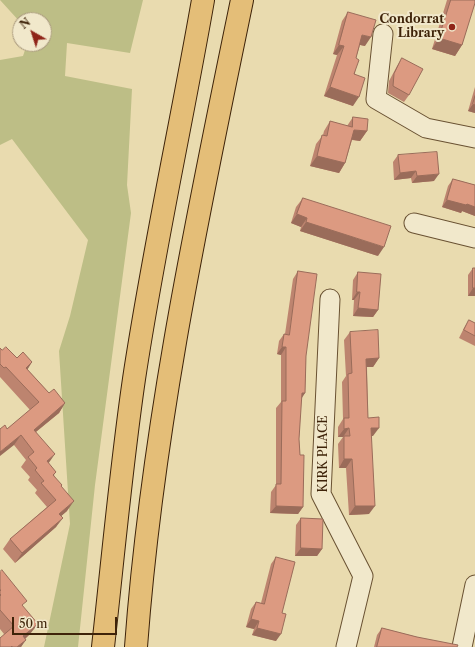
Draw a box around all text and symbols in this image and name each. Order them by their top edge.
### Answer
north arrow [12,12,52,52]
place label: Condorrat Library [379,13,444,41]
text: N [17,15,33,32]
marker: Condorrat Library [447,22,457,32]
street label: KIRK PLACE [317,416,331,492]
scale bar [14,609,119,635]
text: 50 m [19,616,48,631]

